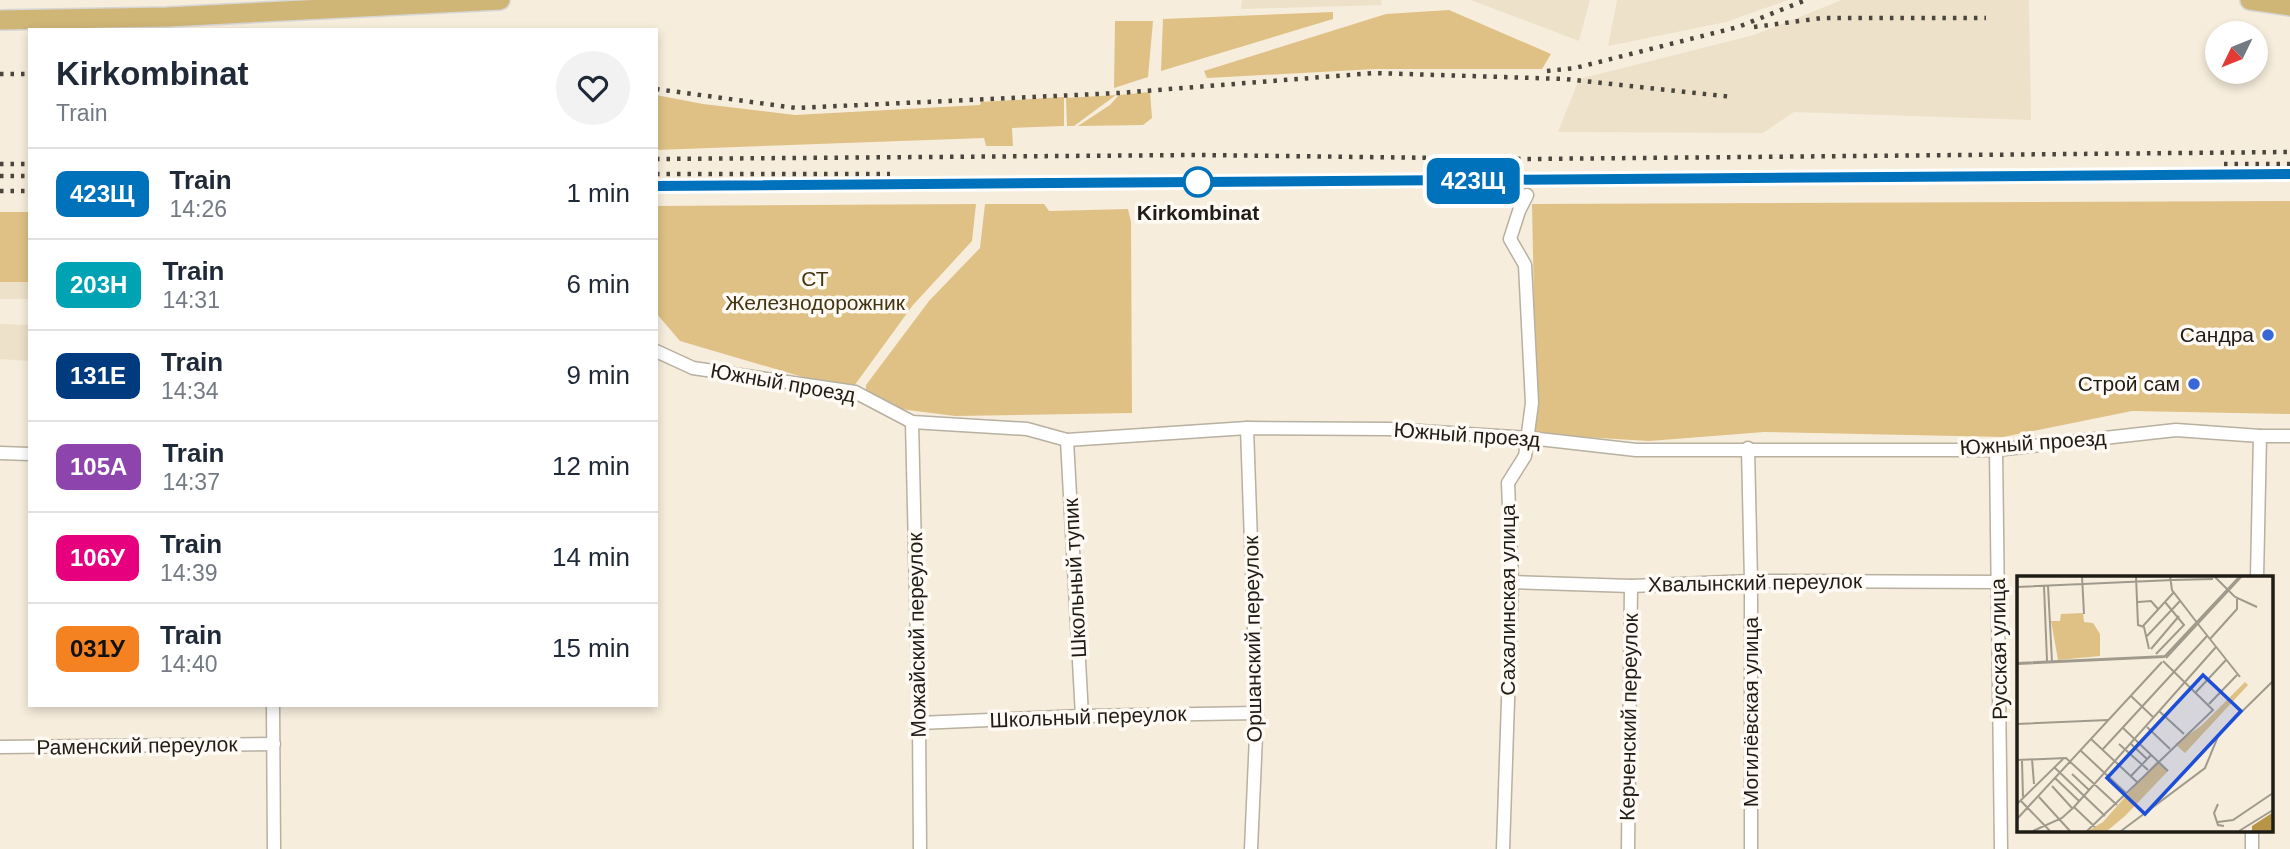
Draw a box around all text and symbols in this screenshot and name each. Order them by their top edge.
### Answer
north arrow [2205,21,2268,84]
map controls [2205,21,2268,84]
button: heart [556,51,630,125]
text: Kirkombinat [56,55,249,92]
text: Train [56,100,108,126]
line badge: 423Щ [1424,158,1522,204]
text: Train [170,165,232,195]
marker: Kirkombinat [1183,167,1213,197]
text: 423Щ [1441,167,1505,194]
text: 1 min [566,178,630,208]
text: 423Щ [70,180,135,207]
text: 14:26 [170,196,227,222]
place label: Kirkombinat [1137,201,1259,224]
text: Train [162,256,225,286]
park label: СТ Железнодорожник [725,267,906,314]
text: 6 min [566,269,630,299]
text: 203Н [70,271,127,298]
text: 14:31 [162,287,220,313]
place label: Сандра [2180,323,2254,346]
marker: Сандра [2260,327,2276,343]
text: Train [161,347,223,377]
street label: Южный проезд [709,358,857,407]
text: 9 min [566,360,630,390]
text: 131Е [70,362,126,389]
place label: Строй сам [2078,372,2180,395]
marker: Строй сам [2186,376,2202,392]
text: 14:34 [161,378,219,404]
street label: Южный проезд [1393,418,1541,451]
street label: Южный проезд [1959,426,2107,459]
text: Train [162,438,225,468]
text: 12 min [552,451,630,481]
text: 105А [70,453,127,480]
text: 14:37 [162,469,220,495]
street label: Школьный тупик [1059,497,1090,659]
street label: Сахалинская улица [1496,504,1519,696]
text: Train [160,529,222,559]
street label: Можайский переулок [903,531,930,738]
street label: Оршанский переулок [1239,535,1266,743]
text: 14 min [552,542,630,572]
text: 106У [70,544,125,571]
text: 14:39 [160,560,218,586]
street label: Хвалынский переулок [1648,569,1863,596]
inset map [2017,576,2272,832]
street label: Русская улица [1986,578,2011,720]
street label: Керченский переулок [1615,612,1642,821]
street label: Могилёвская улица [1739,616,1762,807]
text: Train [160,620,222,650]
text: 15 min [552,633,630,663]
text: 031У [70,635,125,662]
text: 14:40 [160,651,218,677]
street label: Школьный переулок [989,702,1188,731]
street label: Раменский переулок [36,732,239,759]

